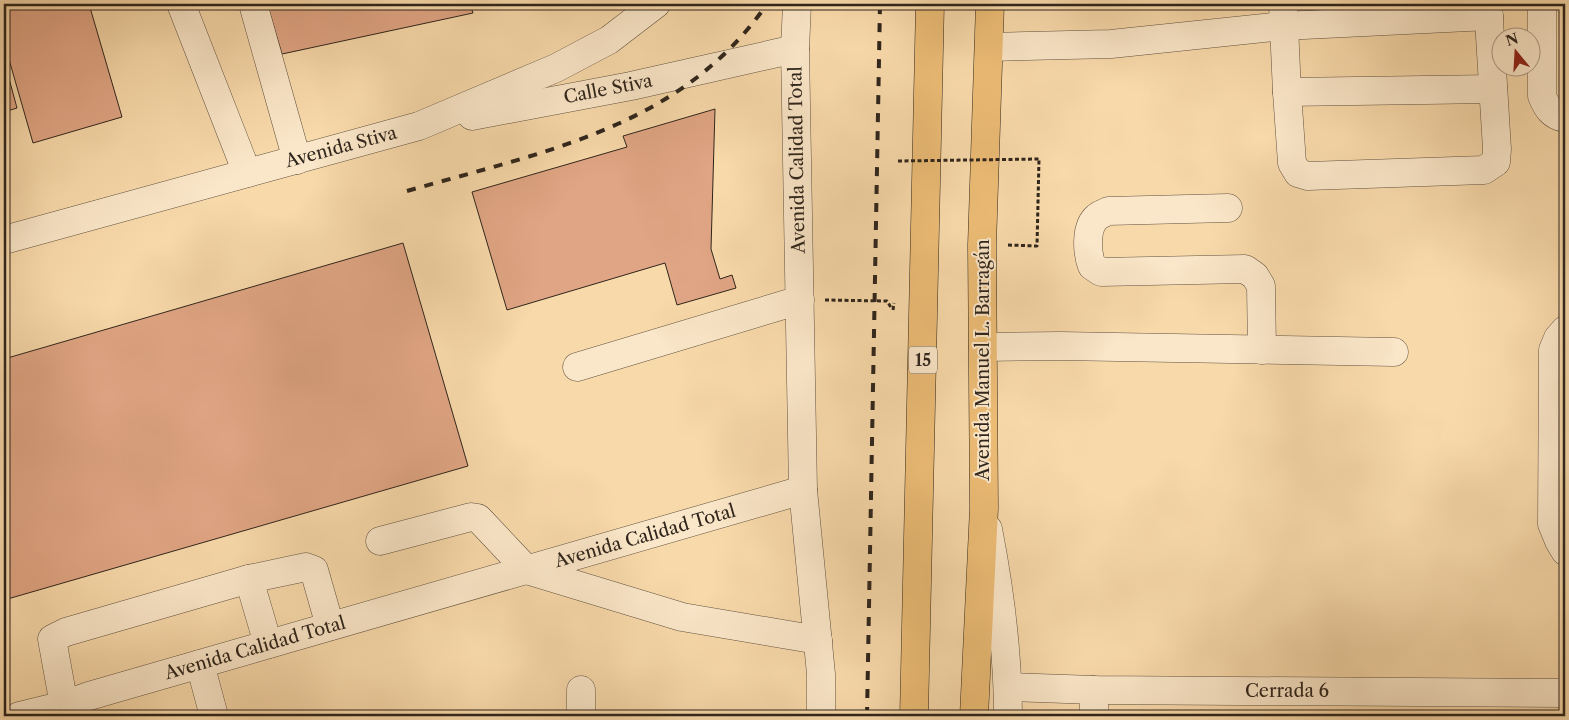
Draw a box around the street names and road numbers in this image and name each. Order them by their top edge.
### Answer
street label: Avenida Calidad Total [784,66,810,255]
street label: Calle Stiva [562,70,655,108]
street label: Avenida Stiva [282,121,400,173]
street label: Avenida Manuel L. Barragán [972,239,994,482]
road number: 15 [909,346,937,374]
street label: Avenida Calidad Total [551,500,738,573]
street label: Avenida Calidad Total [161,612,348,685]
street label: Cerrada 6 [1245,680,1329,702]

